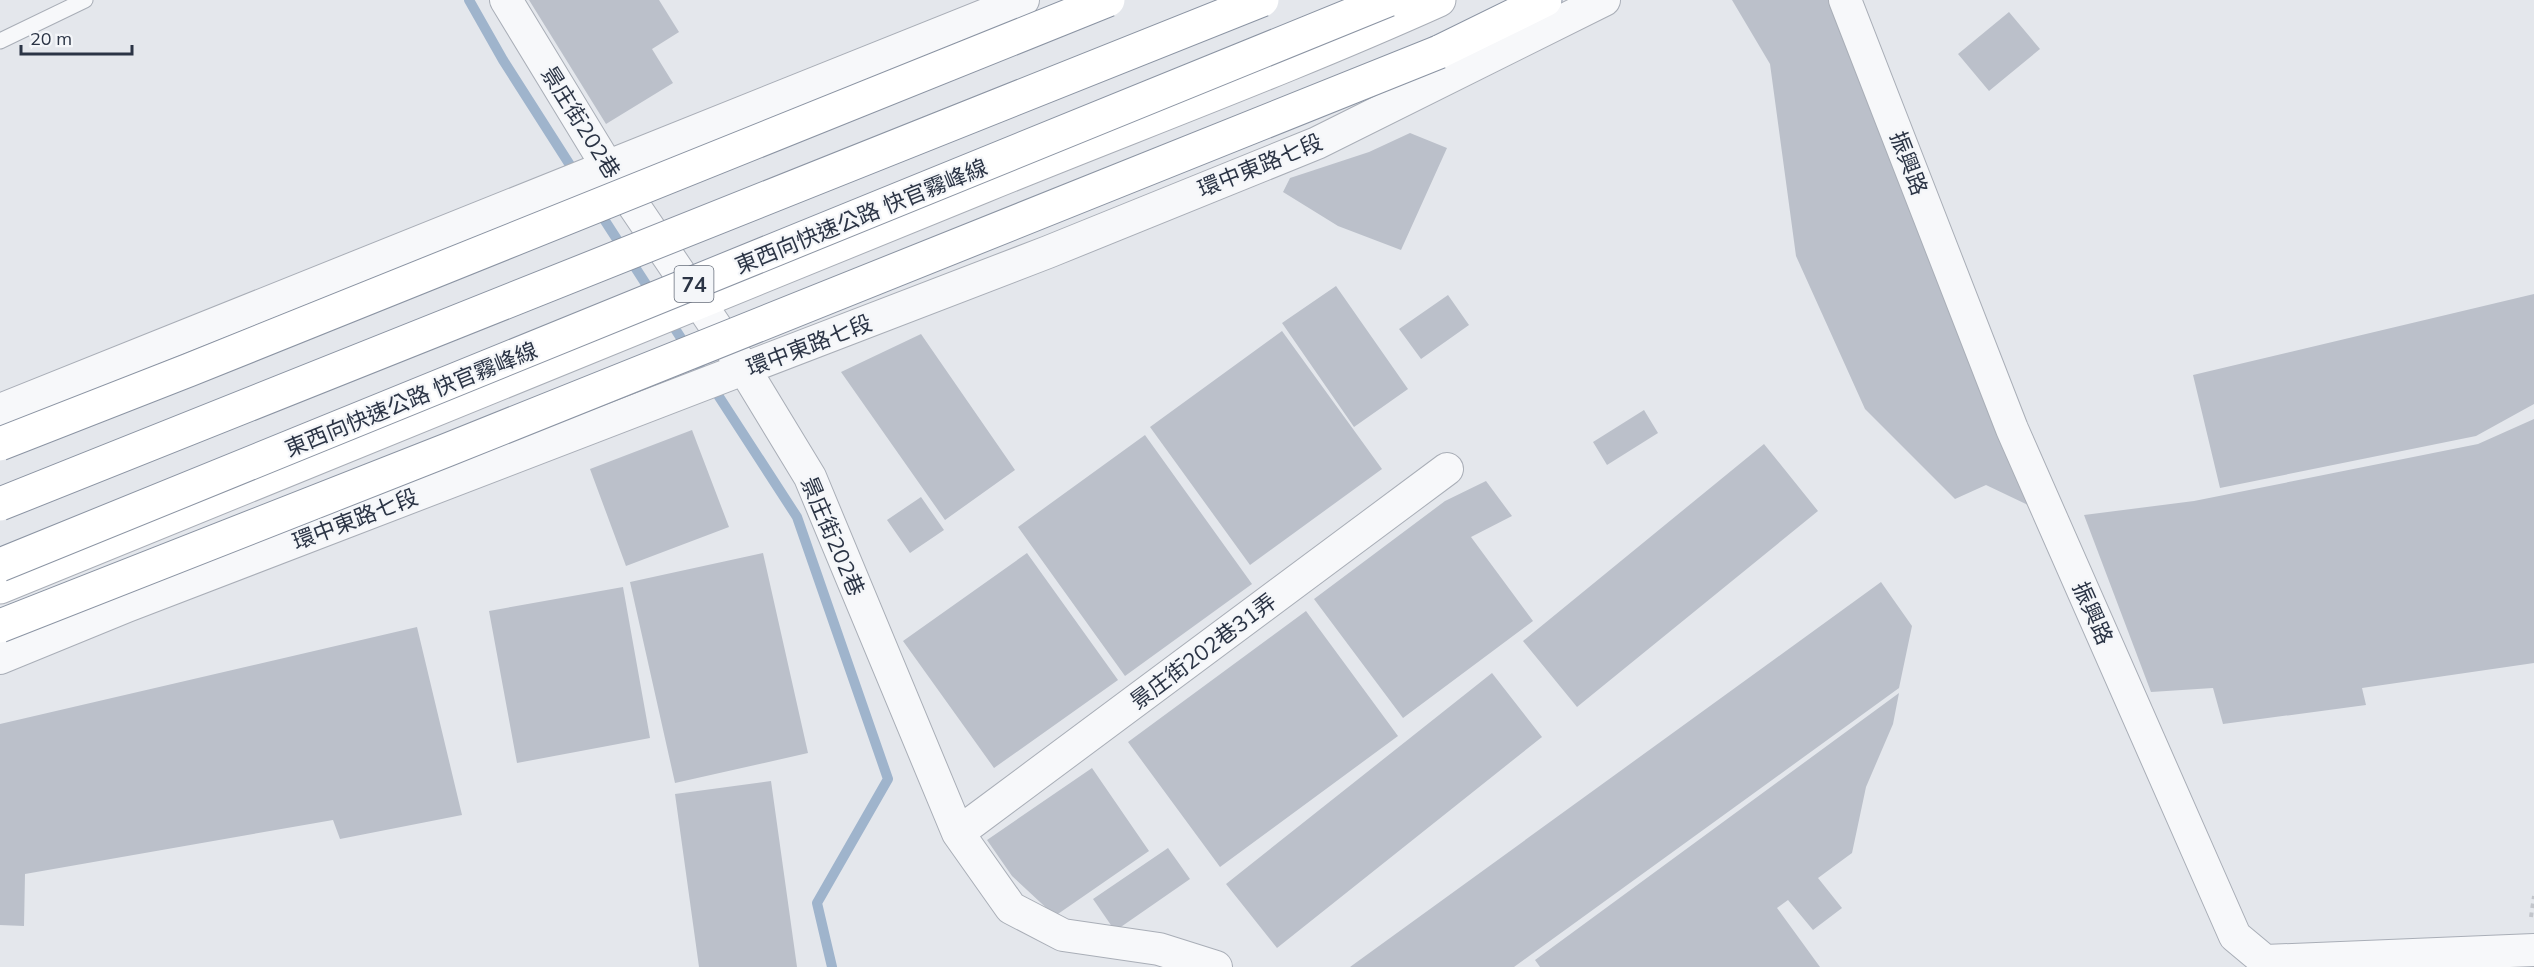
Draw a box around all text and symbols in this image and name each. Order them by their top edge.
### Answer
scale bar [21,18,132,56]
text: 20 m [30,27,72,50]
street label: 景庄街202巷 [535,60,627,184]
street label: 環中東路七段 [1194,127,1326,203]
street label: 振興路 [1884,127,1934,199]
street label: 東西向快速公路 快官霧峰線 [731,152,991,280]
road number: 74 [674,266,714,302]
street label: 環中東路七段 [742,308,876,382]
street label: 東西向快速公路 快官霧峰線 [281,335,541,463]
street label: 景庄街202巷 [795,472,871,600]
street label: 環中東路七段 [288,482,422,556]
street label: 振興路 [2067,577,2119,649]
street label: 景庄街202巷31弄 [1124,587,1282,715]

